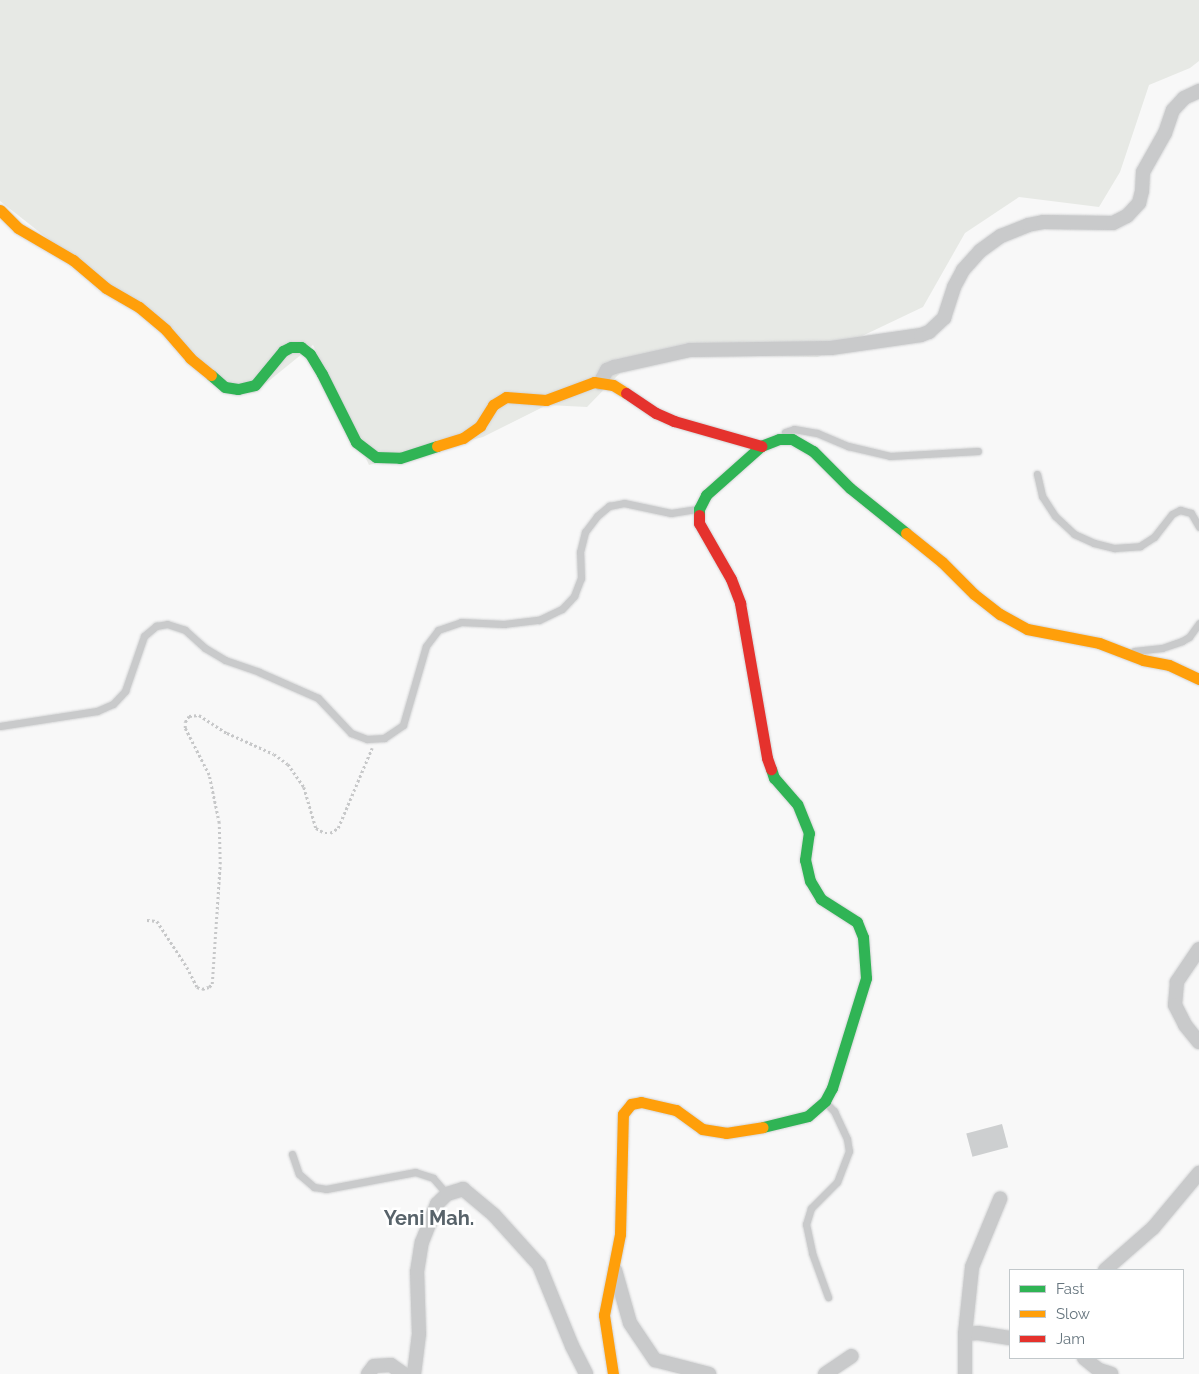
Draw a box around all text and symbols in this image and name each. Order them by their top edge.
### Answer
district label: Yeni Mah. [384,1206,474,1230]
legend [1009,1269,1184,1359]
text: Fast [1056,1280,1084,1298]
text: Slow [1056,1305,1090,1323]
text: Jam [1056,1330,1085,1348]

